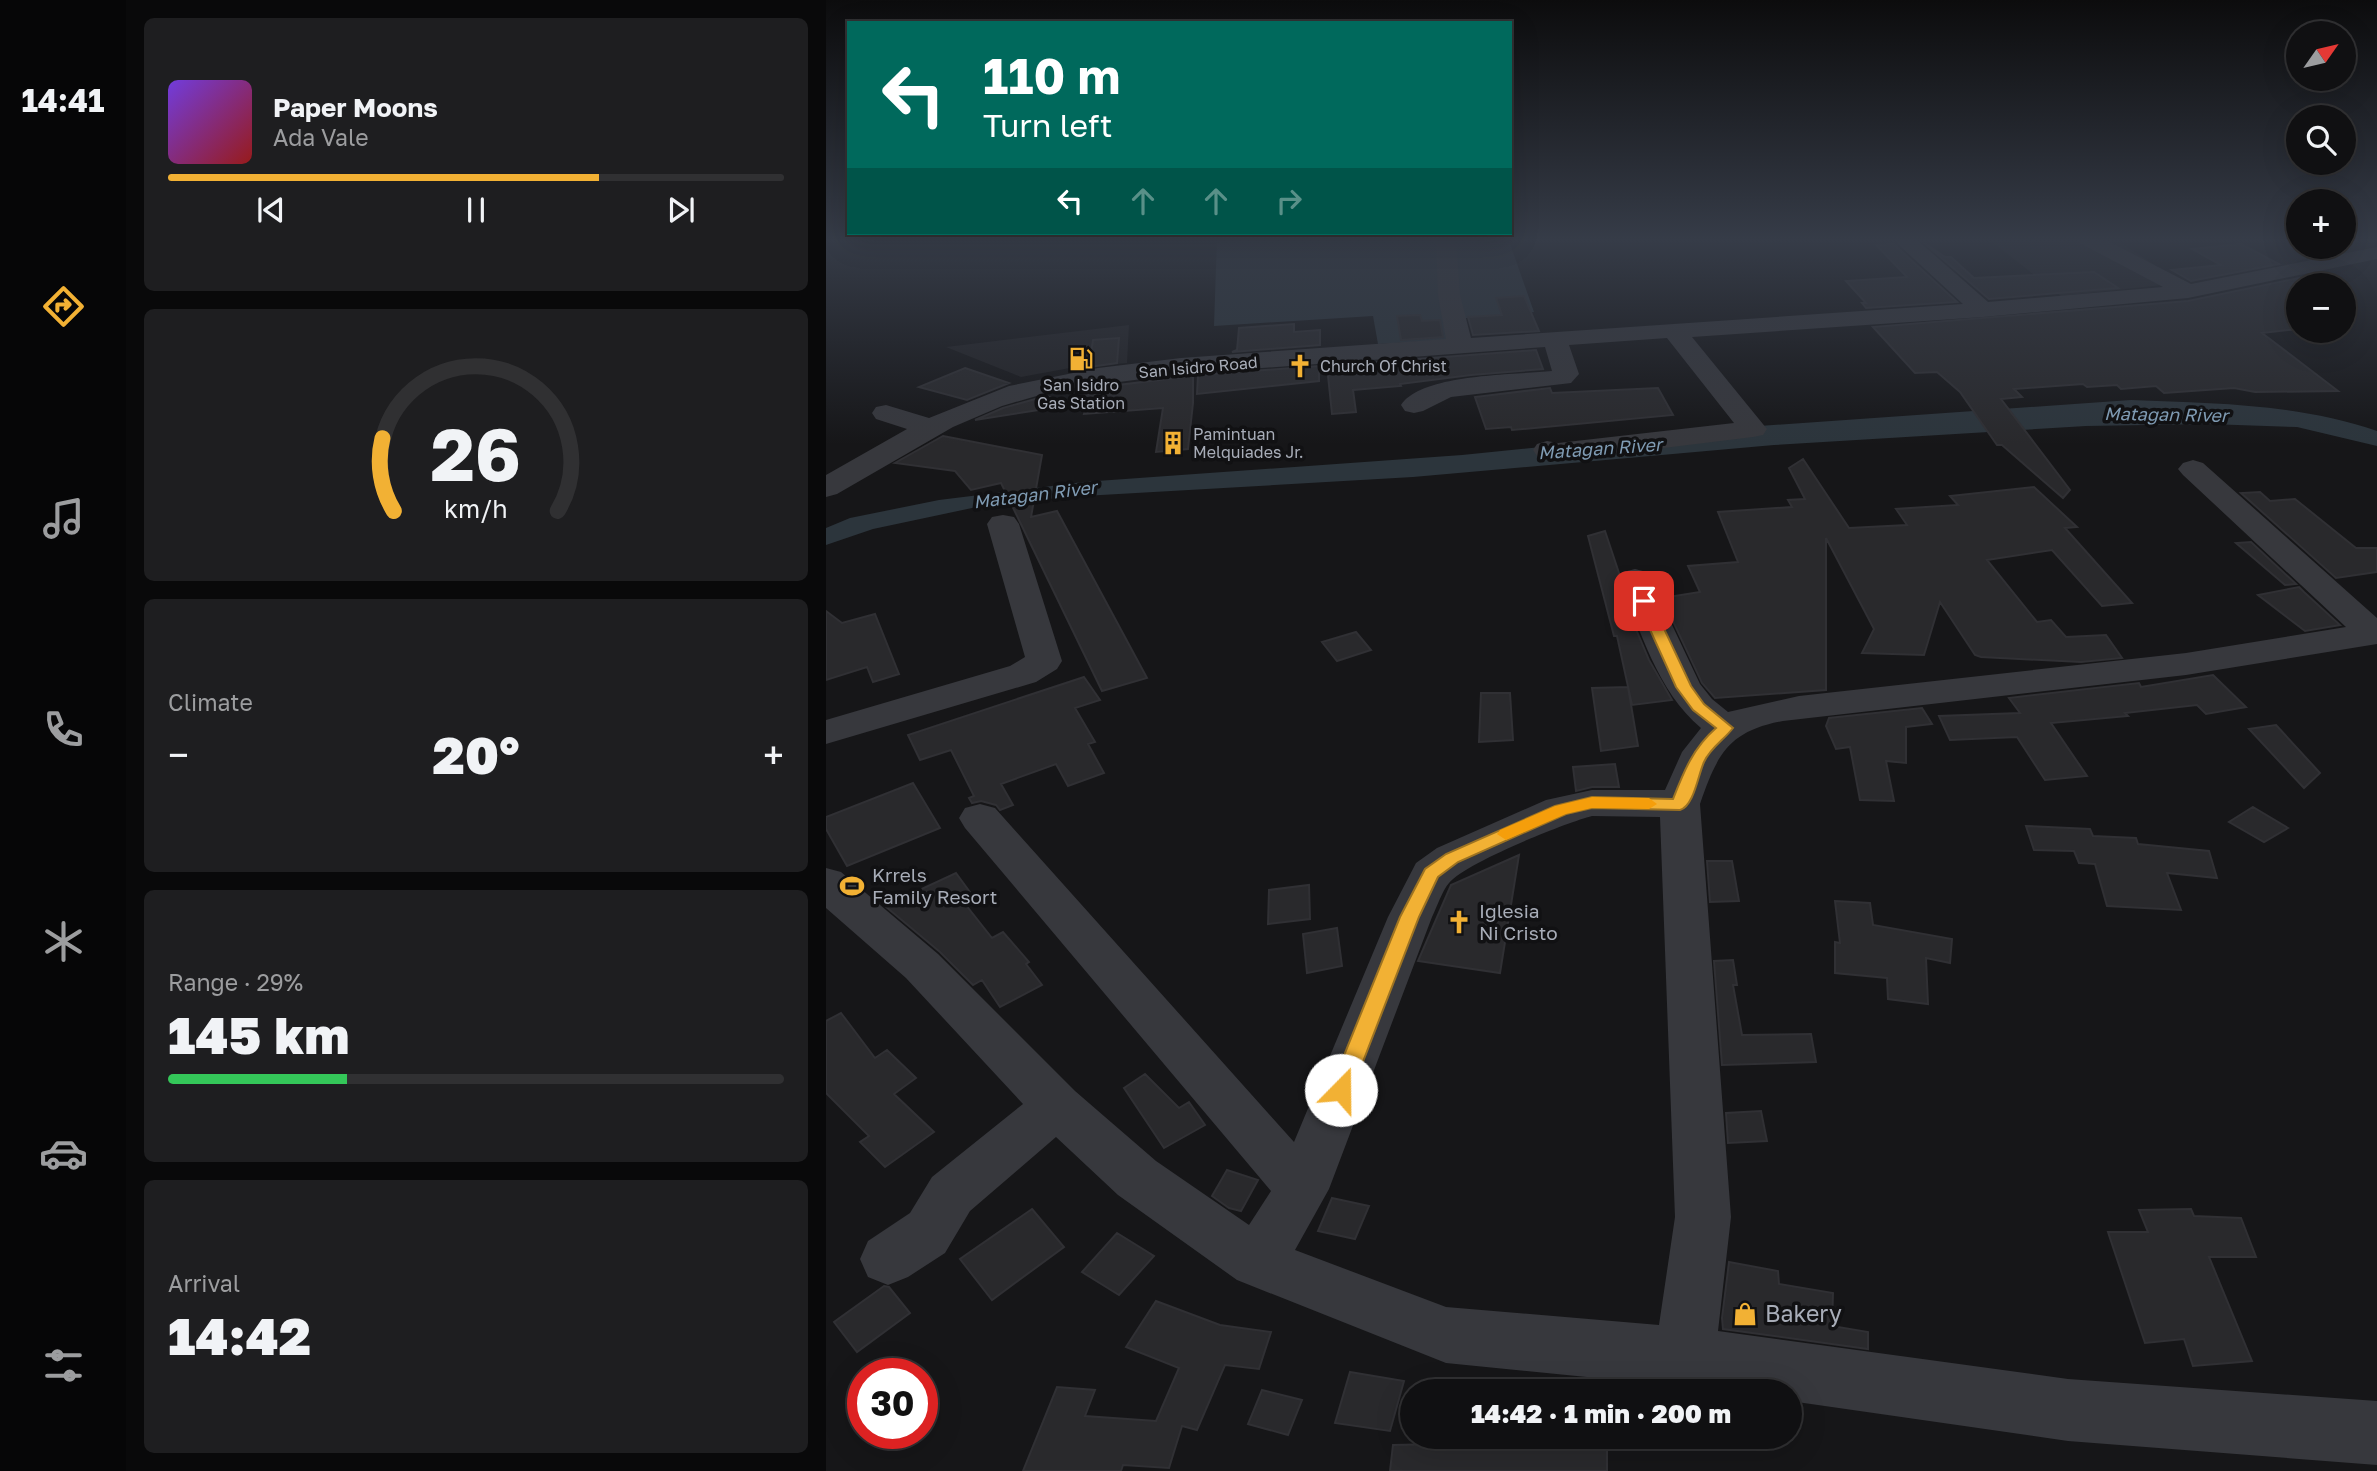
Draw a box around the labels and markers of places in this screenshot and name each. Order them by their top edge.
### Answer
fuel station icon: San Isidro Gas Station [1067,345,1095,373]
church icon: Church Of Christ [1286,352,1314,380]
place label: Church Of Christ [1320,356,1447,376]
place label: San Isidro Gas Station [1037,375,1125,413]
place label: Pamintuan Melquiades Jr. [1193,424,1303,462]
building icon: Pamintuan Melquiades Jr. [1159,429,1187,457]
pin [1614,571,1674,631]
place label: Krrels Family Resort [872,863,997,908]
sports icon: Krrels Family Resort [838,872,866,900]
place label: Iglesia Ni Cristo [1479,899,1558,944]
church icon: Iglesia Ni Cristo [1445,908,1473,936]
place label: Bakery [1765,1299,1842,1327]
shop icon: Bakery [1731,1300,1759,1328]

